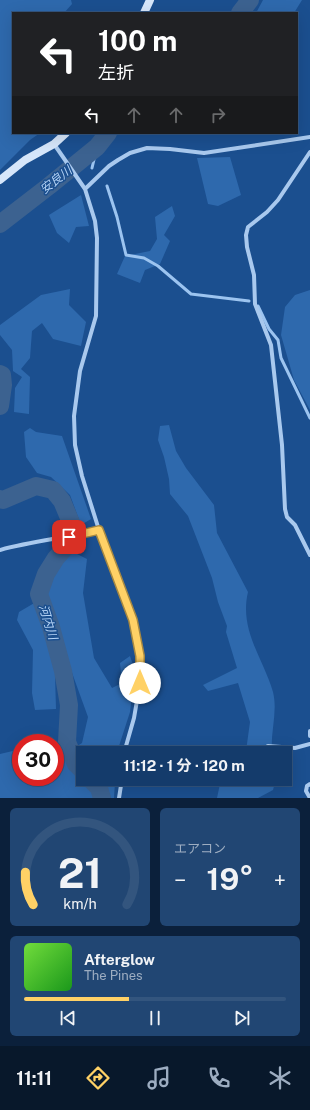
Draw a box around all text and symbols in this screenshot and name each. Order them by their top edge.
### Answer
text: 100 m [98,24,177,57]
icon: left [32,28,84,80]
text: 左折 [98,62,134,83]
icon: left [81,104,103,126]
icon: ahead [123,104,145,126]
icon: ahead [165,104,187,126]
icon: right [207,104,229,126]
water label: 安良川 [38,162,76,197]
pin [52,520,86,554]
icon: arrive [58,526,80,548]
water label: 河内川 [36,603,61,643]
position arrow [119,662,161,704]
speed limit sign: 30 [12,734,64,786]
text: 11:12 · 1 分 · 120 m [123,757,245,774]
text: エアコン [174,841,226,856]
text: 21 [58,848,102,897]
text: 19° [207,861,253,897]
text: − [174,867,186,893]
text: + [274,867,286,893]
text: km/h [63,895,97,912]
text: Afterglow [84,951,155,968]
text: The Pines [84,968,143,983]
icon: previous [57,1007,79,1029]
icon: pause [144,1007,166,1029]
icon: next [231,1007,253,1029]
icon: directions [84,1064,112,1092]
icon: music [145,1064,173,1092]
icon: phone [205,1064,233,1092]
icon: climate [266,1064,294,1092]
text: 11:11 [16,1068,52,1089]

